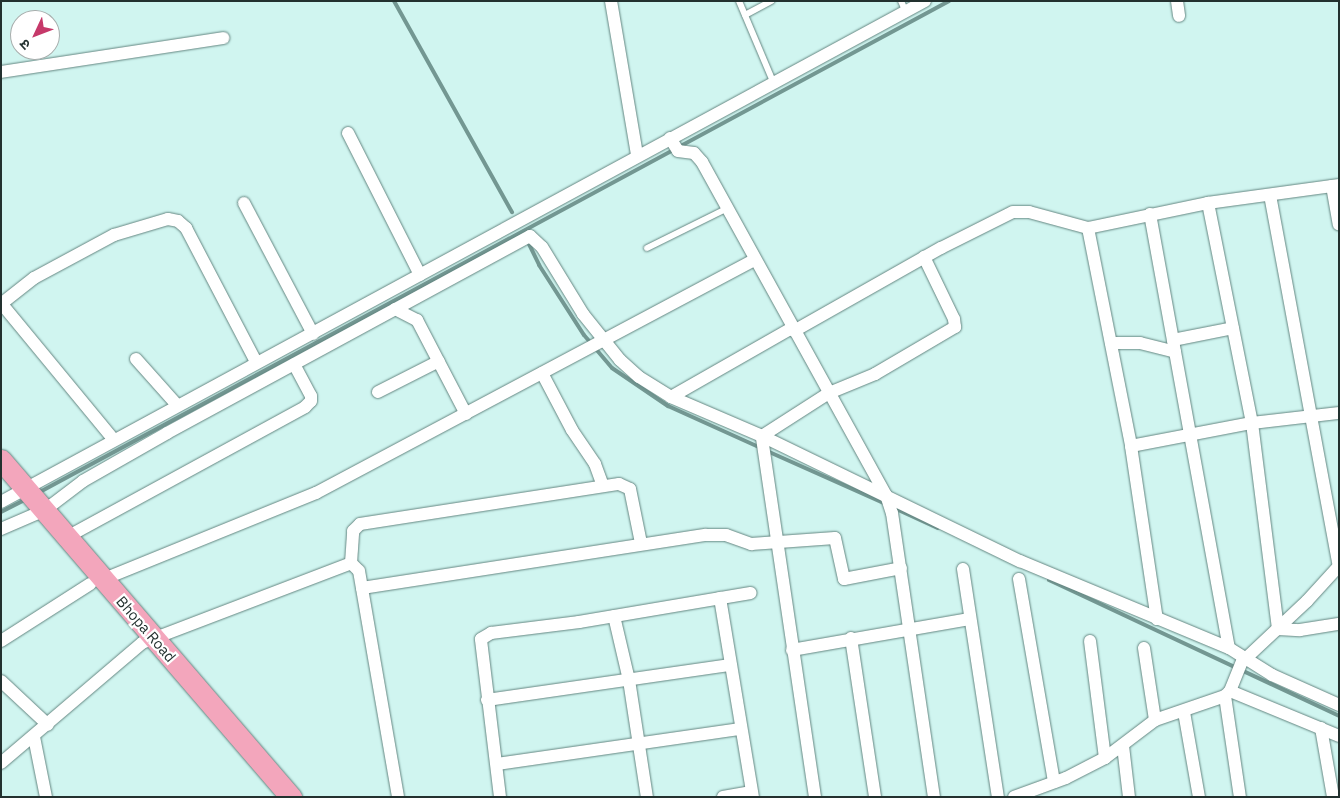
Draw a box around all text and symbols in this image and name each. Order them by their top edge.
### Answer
north arrow [10,10,60,60]
text: उ [15,35,34,54]
street label: Bhopa Road [112,592,180,666]

